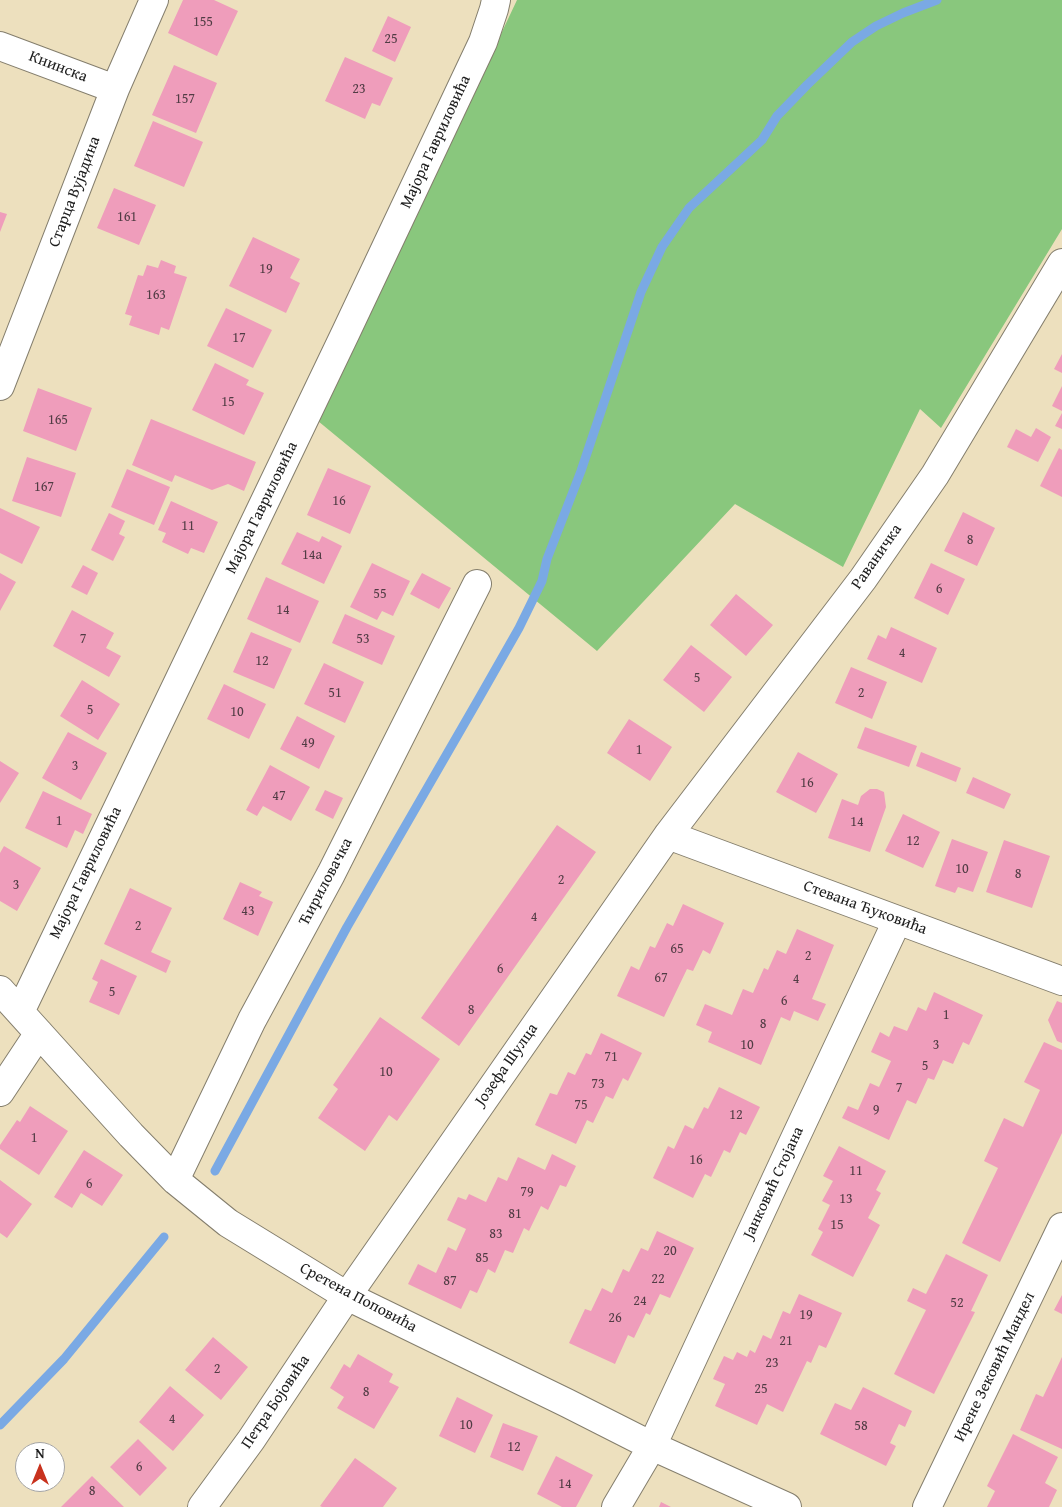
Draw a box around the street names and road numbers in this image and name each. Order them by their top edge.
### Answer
street label: Книнска [26,47,90,87]
street label: Мајора Гавриловића [397,72,475,212]
street label: Старца Вујадина [45,134,105,250]
street label: Мајора Гавриловића [222,439,302,577]
street label: Раваничка [848,521,906,593]
street label: Мајора Гавриловића [46,804,126,942]
street label: Ћириловачка [295,835,357,929]
street label: Стевана Ћуковића [801,877,929,939]
street label: Јозефа Шулца [471,1020,543,1110]
street label: Јанковић Стојана [740,1124,808,1242]
street label: Сретена Поповића [296,1259,420,1337]
street label: Ирене Зековић Мандел [950,1289,1040,1445]
street label: Петра Бојовића [238,1351,314,1453]

